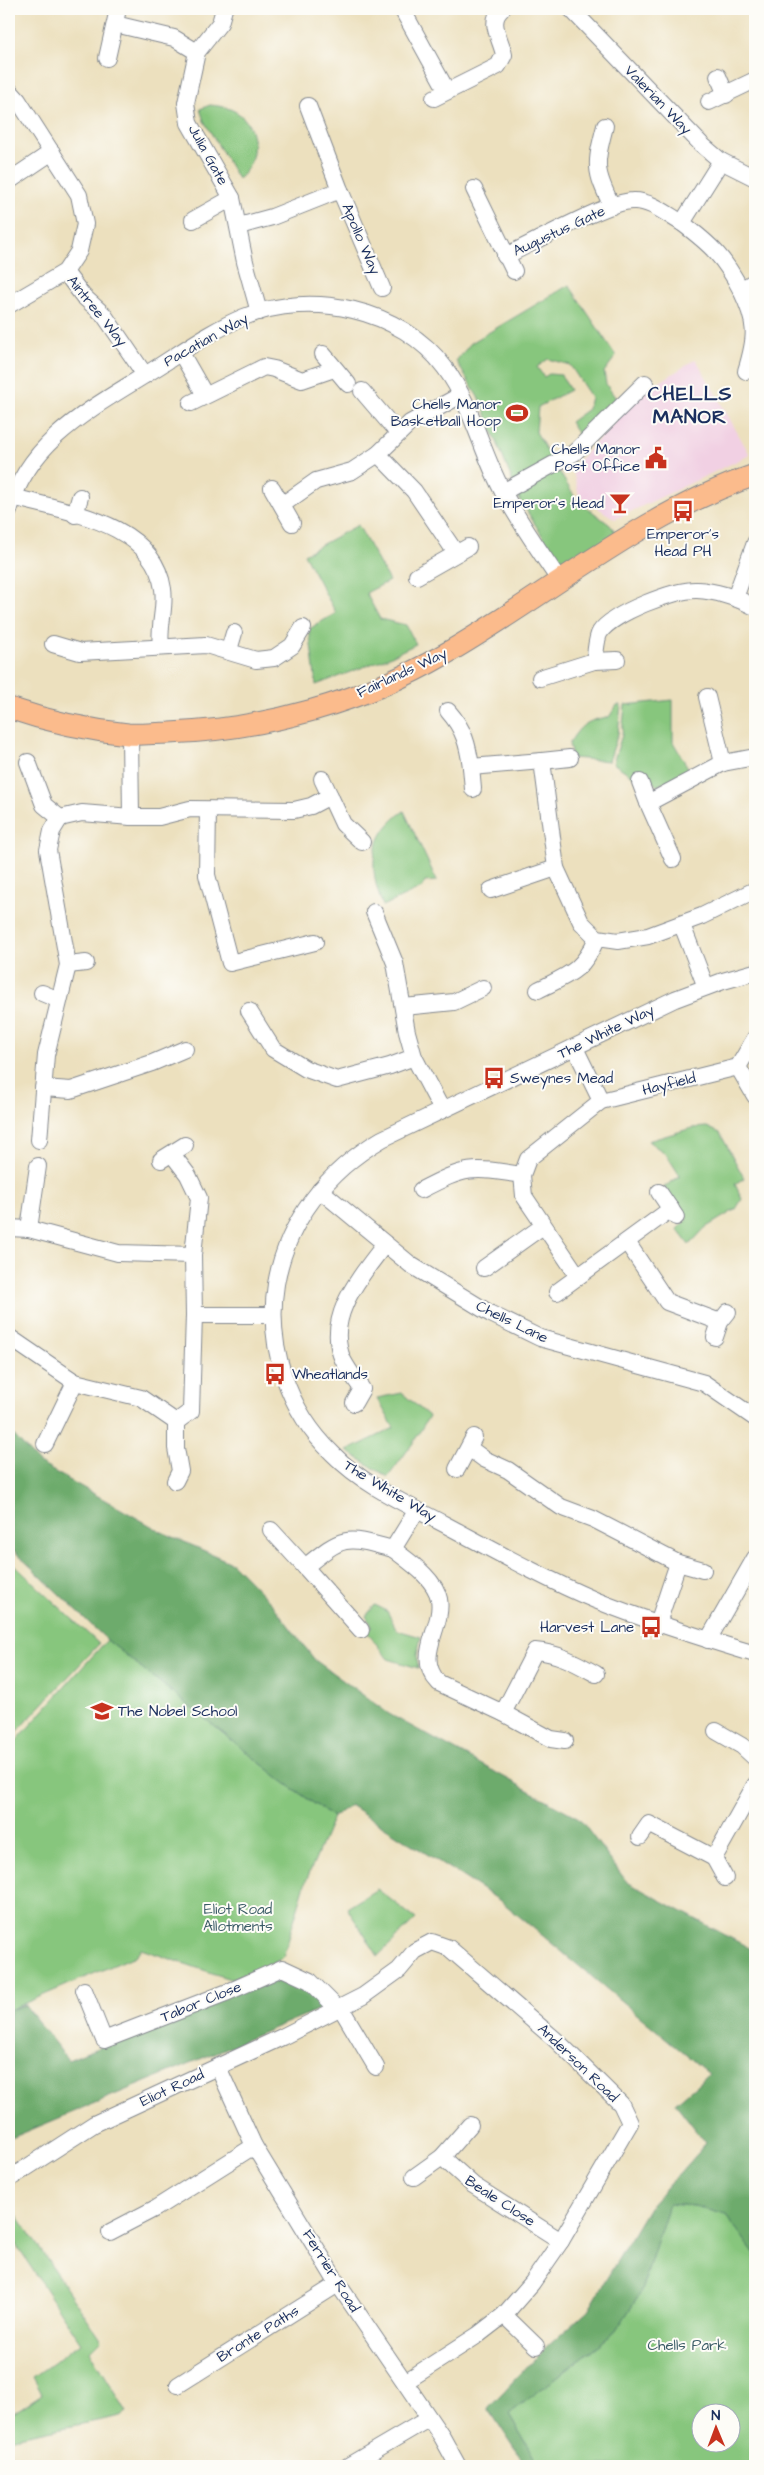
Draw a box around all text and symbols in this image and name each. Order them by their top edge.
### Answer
street label: Valerian Way [619,61,697,140]
street label: Julia Gate [183,121,233,189]
street label: Apollo Way [336,200,385,278]
street label: Augustus Gate [509,200,609,262]
street label: Aintree Way [61,271,132,352]
street label: Pacatian Way [160,308,253,373]
district label: CHELLS MANOR [648,380,732,431]
place label: Chells Manor Basketball Hoop [391,394,501,432]
sports icon: Chells Manor Basketball Hoop [504,400,530,426]
place label: Chells Manor Post Office [551,439,640,477]
public building icon: Chells Manor Post Office [643,445,669,471]
bar icon: Emperor's Head [607,490,633,516]
place label: Emperor's Head [494,493,604,514]
bus stop icon: Emperor's Head PH [670,498,696,524]
place label: Emperor's Head PH [647,524,719,562]
street label: Fairlands Way [353,643,451,704]
street label: The White Way [554,1000,658,1065]
bus stop icon: Sweynes Mead [481,1065,507,1091]
street label: Hayfield [640,1067,698,1102]
place label: Sweynes Mead [510,1068,613,1090]
street label: Chells Lane [472,1295,552,1349]
bus stop icon: Wheatlands [262,1361,288,1387]
place label: Wheatlands [292,1364,369,1385]
street label: The White Way [339,1455,440,1528]
bus stop icon: Harvest Lane [638,1614,664,1640]
place label: Harvest Lane [540,1617,634,1638]
school or university icon: The Nobel School [89,1698,115,1724]
place label: The Nobel School [118,1701,237,1722]
park label: Eliot Road Allotments [203,1899,273,1937]
street label: Tabor Close [158,1976,244,2028]
street label: Anderson Road [533,2019,623,2107]
street label: Eliot Road [137,2064,208,2112]
street label: Beale Close [461,2170,539,2232]
street label: Ferrier Road [297,2225,365,2317]
street label: Bronte Paths [213,2300,304,2368]
park label: Chells Park [647,2335,727,2356]
north arrow [692,2402,742,2452]
text: N [711,2406,721,2426]

